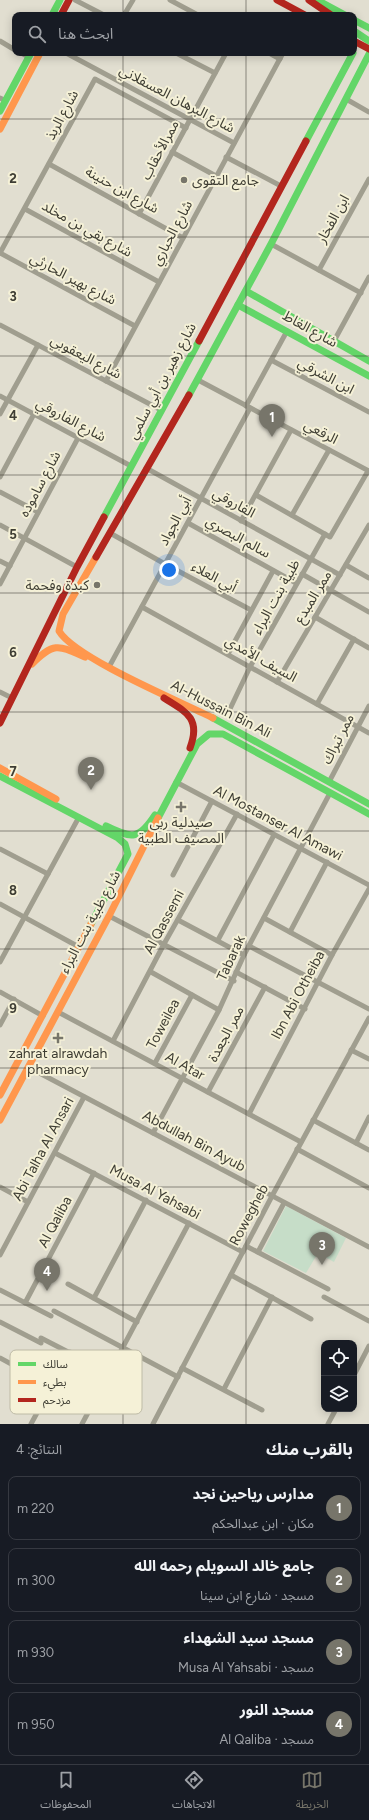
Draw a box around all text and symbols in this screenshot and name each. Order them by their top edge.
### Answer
search box [12,12,357,56]
icon: search [26,23,48,45]
text: ابحث هنا [58,25,113,43]
street label: شارع البرهان العسقلاني [115,61,238,139]
street label: شارع الربذ [42,87,84,144]
street label: ممرالأحقاب [137,117,183,183]
street label: شارع ابن حنينة [81,163,162,219]
text: 2 [9,171,17,186]
place label: جامع التقوى [192,172,259,191]
marker: جامع التقوى [179,175,189,185]
street label: ابن الفخار [312,192,353,247]
street label: شارع بقي بن مخلد [38,197,135,263]
street label: شارع الحباري [148,198,198,270]
street label: شارع بهير الحارثي [26,249,119,311]
text: 3 [9,289,17,304]
street label: شارع الغاط [279,307,340,353]
street label: شارع زهير بن أبي سلمي [123,319,202,443]
street label: شارع اليعقوبي [47,331,124,385]
street label: ابن الشرقي [294,354,357,400]
street label: شارع الفاروقي [32,394,109,447]
pin: 1 [259,404,285,437]
text: 4 [9,408,17,423]
street label: الرقعي [300,416,341,450]
street label: شارع ساموده [16,448,66,521]
street label: الفاروقي [209,484,258,524]
street label: أبي الجواد [154,493,197,550]
street label: سالم البصري [202,512,273,564]
text: 5 [9,527,17,542]
street label: أبي العلاء [187,557,241,598]
street label: ظبية بنت البراء [248,557,304,637]
your location [159,560,179,580]
street label: ممر المبدع [291,567,337,628]
place label: كبدة وفحمة [26,577,89,594]
marker: كبدة وفحمة [92,580,102,590]
street label: السيف الأمدي [221,632,300,688]
text: 6 [9,645,17,660]
street label: Al-Hussain Bin Ali [168,676,274,742]
street label: ممر تبراك [318,711,358,767]
pin: 2 [78,757,104,790]
text: 7 [9,764,17,779]
street label: Al Mostanser Al Amawi [211,782,345,864]
marker: صيدلية ربى المصيف الطبية [176,802,186,812]
place label: صيدلية ربى المصيف الطبية [138,814,224,847]
street label: شارع ظبية بنت البراء [56,868,126,977]
text: 8 [9,883,17,898]
street label: Al Qassemi [140,887,188,957]
street label: Tabarak [213,932,249,983]
street label: Ibn Abi Otheiba [268,948,328,1042]
street label: Toweilea [143,996,183,1052]
text: 9 [9,1001,17,1016]
street label: ممر الجعدة [204,1003,248,1065]
marker: zahrat alrawdah pharmacy [53,1033,63,1043]
place label: zahrat alrawdah pharmacy [9,1045,107,1078]
street label: Al Atar [162,1048,208,1084]
street label: Abi Talha Al Ansari [9,1094,77,1204]
street label: Abdullah Bin Ayub [140,1107,248,1175]
street label: Musa Al Yahsabi [107,1161,203,1223]
street label: Rowegheb [226,1181,272,1249]
street label: Al Qaliba [34,1193,76,1251]
pin: 3 [309,1232,335,1265]
pin: 4 [34,1258,60,1291]
map controls [321,1340,357,1412]
button: locate [321,1340,357,1376]
legend [10,1350,142,1414]
text: سالك [43,1358,68,1371]
text: بطيء [43,1376,66,1392]
button: layers [321,1376,357,1412]
text: مزدحم [43,1394,71,1409]
text: بالقرب منك [266,1439,353,1459]
text: النتائج: 4 [16,1442,62,1457]
text: مدارس رياحين نجد [193,1485,314,1503]
text: 220 m [17,1501,54,1516]
text: 1 [336,1501,342,1516]
text: مكان · ابن عبدالحكم [212,1516,314,1531]
text: جامع خالد السويلم رحمه الله [134,1557,314,1575]
text: 300 m [17,1573,55,1588]
text: 2 [335,1573,343,1588]
text: مسجد · شارع ابن سينا [200,1588,314,1603]
text: مسجد سيد الشهداء [183,1629,314,1647]
text: 930 m [17,1645,54,1660]
text: 3 [335,1645,343,1660]
text: مسجد · Musa Al Yahsabi [178,1660,314,1675]
text: مسجد النور [240,1701,314,1719]
text: 950 m [17,1717,54,1732]
text: 4 [335,1717,343,1732]
text: مسجد · Al Qaliba [219,1732,314,1747]
tab: المحفوظات [40,1769,91,1816]
tab: الاتجاهات [172,1769,215,1816]
tab: الخريطة [296,1769,329,1816]

